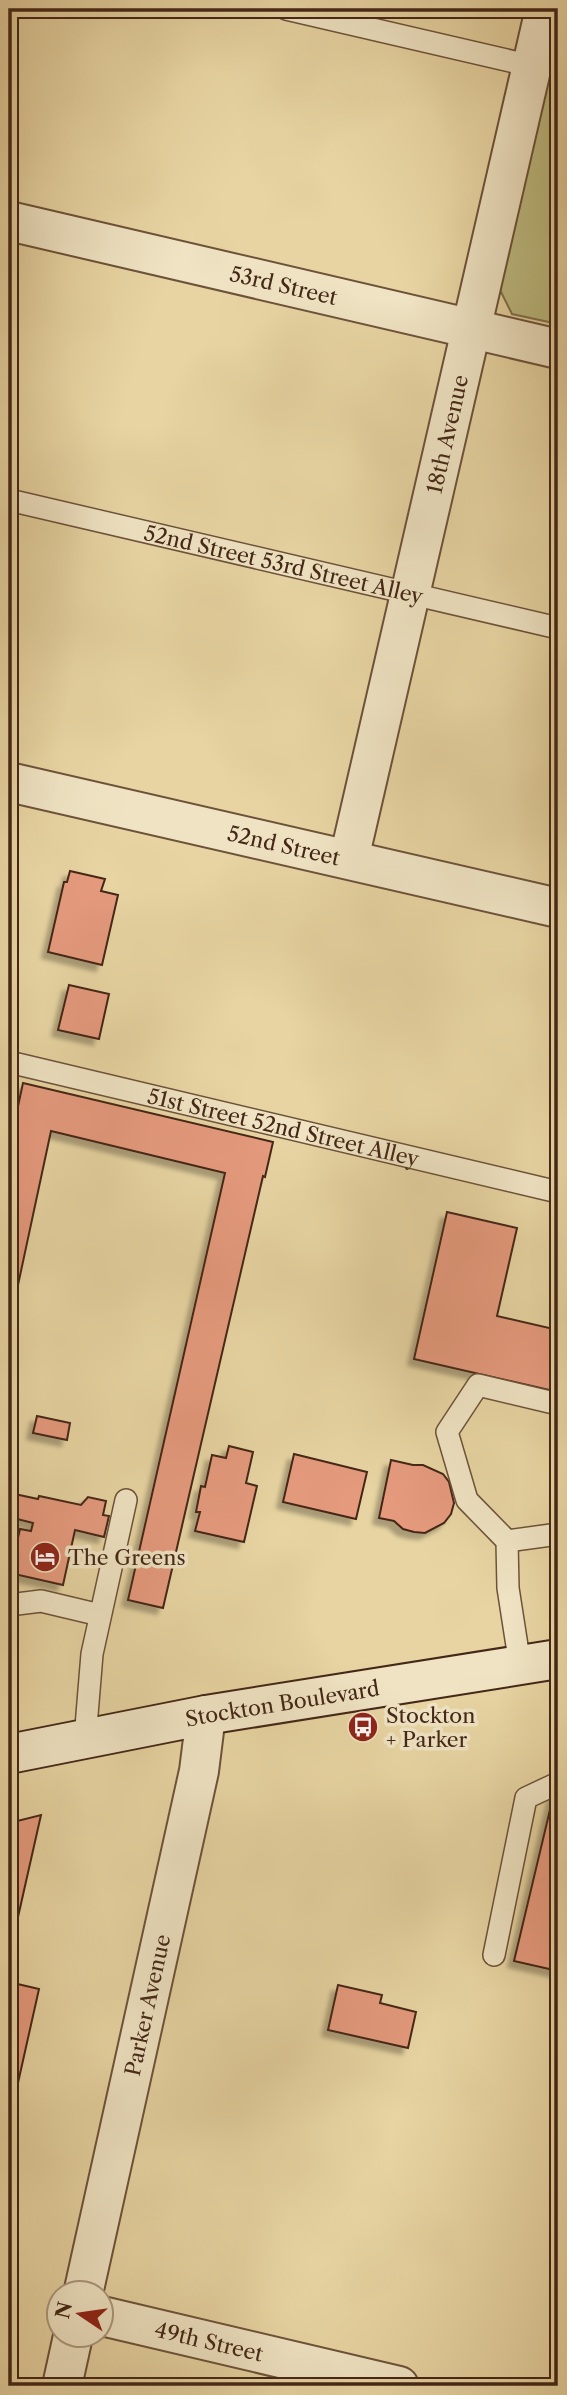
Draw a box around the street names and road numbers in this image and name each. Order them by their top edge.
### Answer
street label: 53rd Street [227,260,340,310]
street label: 18th Avenue [421,372,473,496]
street label: 52nd Street 53rd Street Alley [142,519,426,609]
street label: 52nd Street [225,820,343,870]
street label: 51st Street 52nd Street Alley [145,1083,422,1171]
street label: Stockton Boulevard [183,1675,381,1731]
street label: Parker Avenue [119,1932,175,2078]
street label: 49th Street [153,2316,266,2366]

